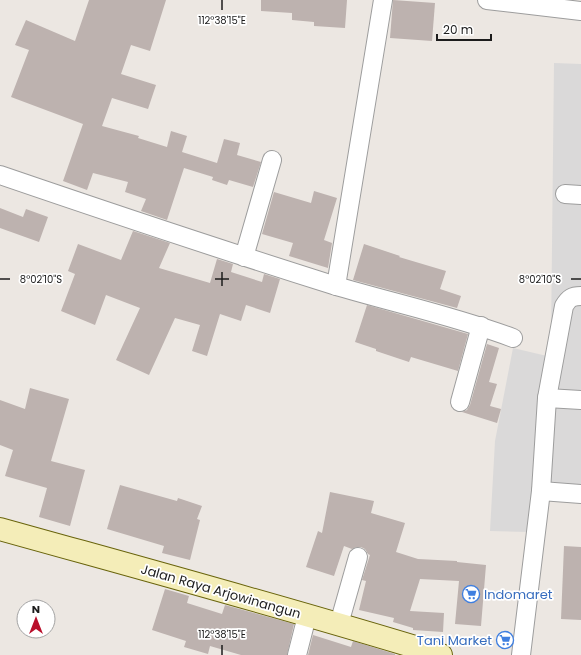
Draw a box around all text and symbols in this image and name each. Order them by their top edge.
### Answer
text: 112°38'15"E [198,13,246,28]
scale bar [437,16,491,42]
text: 20 m [443,21,473,38]
text: 8°02'10"S [20,272,62,287]
text: 8°02'10"S [519,272,561,287]
street label: Jalan Raya Arjowinangun [139,560,303,623]
supermarket icon: Indomaret [461,584,481,604]
place label: Indomaret [484,585,553,604]
north arrow [16,599,56,639]
text: N [32,601,40,617]
text: 112°38'15"E [198,627,246,642]
supermarket icon: Tani Market [495,630,515,650]
place label: Tani Market [417,631,492,650]

